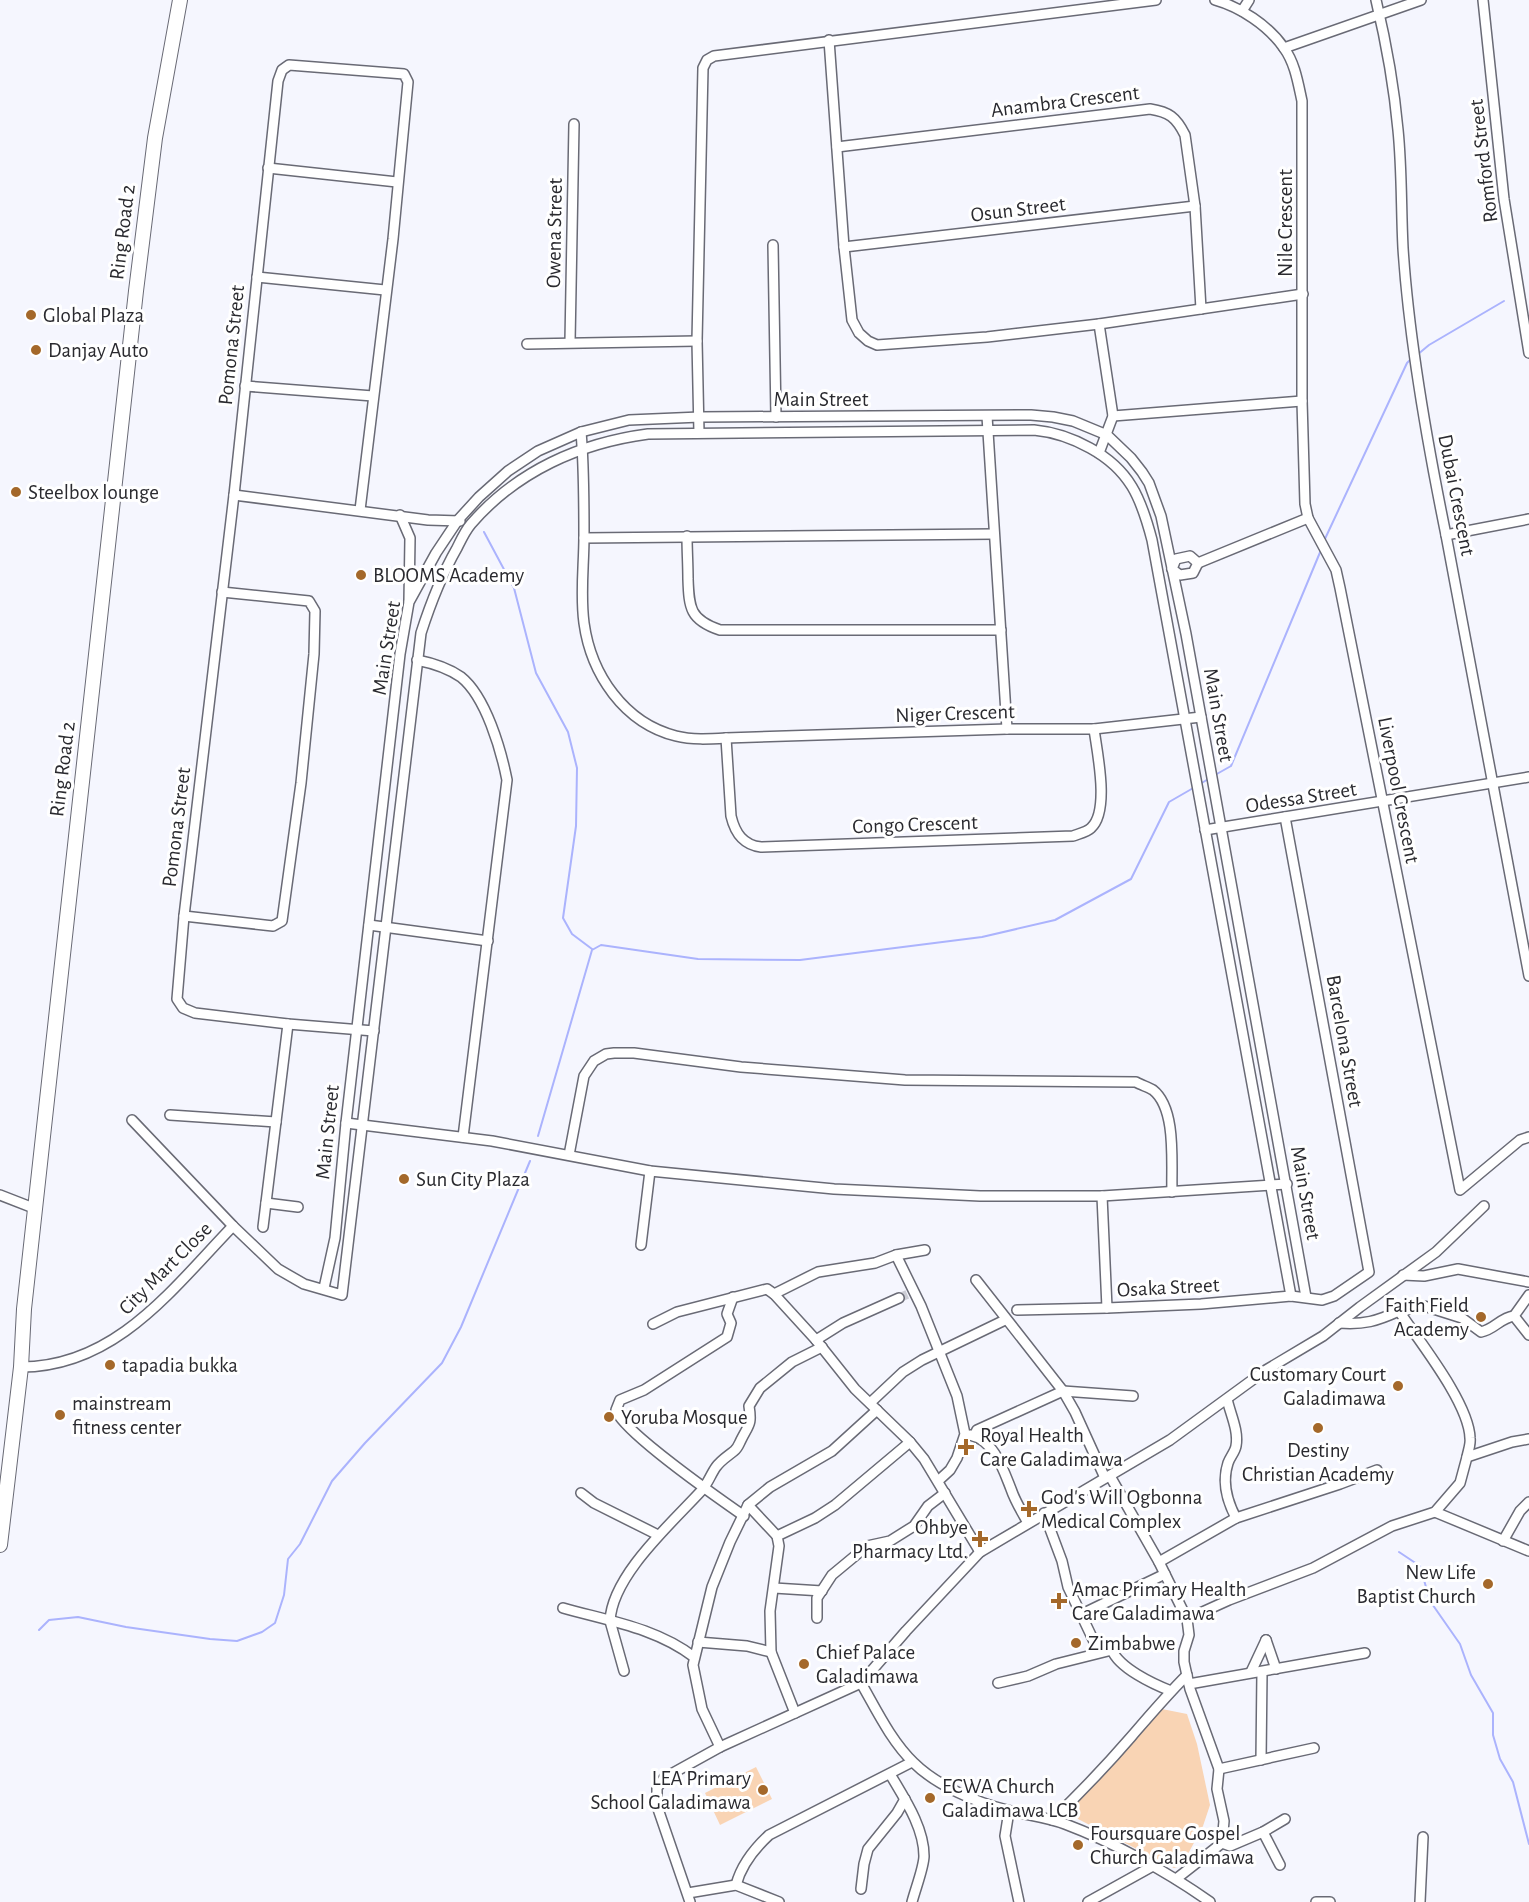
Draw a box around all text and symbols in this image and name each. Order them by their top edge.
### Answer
street label: Anambra Crescent [990,82,1141,121]
street label: Romford Street [1465,98,1501,224]
street label: Nile Crescent [1275,169,1296,277]
street label: Owena Street [543,177,566,288]
street label: Ring Road 2 [106,183,139,281]
street label: Osun Street [969,193,1067,226]
street label: Pomona Street [215,284,248,406]
place label: Global Plaza [43,305,144,326]
marker: Global Plaza [24,308,38,322]
place label: Danjay Auto [48,340,148,361]
marker: Danjay Auto [29,343,43,357]
street label: Main Street [774,389,869,410]
street label: Dubai Crescent [1434,433,1479,558]
place label: Steelbox lounge [28,482,159,503]
marker: Steelbox lounge [9,485,23,499]
place label: BLOOMS Academy [373,565,524,586]
marker: BLOOMS Academy [354,568,368,582]
street label: Main Street [369,599,404,697]
street label: Main Street [1200,667,1237,764]
street label: Niger Crescent [895,701,1015,726]
street label: Liverpool Crescent [1374,715,1423,865]
street label: Ring Road 2 [46,720,79,818]
street label: Pomona Street [159,766,194,888]
street label: Odessa Street [1244,778,1358,817]
street label: Congo Crescent [852,812,978,837]
street label: Barcelona Street [1323,973,1367,1109]
street label: Main Street [312,1083,343,1180]
street label: Main Street [1287,1145,1324,1242]
place label: Sun City Plaza [416,1169,530,1190]
marker: Sun City Plaza [397,1172,411,1186]
street label: City Mart Close [115,1218,216,1319]
street label: Osaka Street [1116,1274,1220,1301]
place label: Faith Field Academy [1385,1295,1469,1340]
marker: Faith Field Academy [1474,1310,1488,1324]
place label: tapadia bukka [122,1355,238,1376]
marker: tapadia bukka [103,1358,117,1372]
place label: Customary Court Galadimawa [1250,1364,1386,1409]
marker: Customary Court Galadimawa [1391,1379,1405,1393]
place label: mainstream fitness center [72,1393,182,1438]
place label: Yoruba Mosque [621,1407,748,1428]
marker: mainstream fitness center [53,1408,67,1422]
marker: Yoruba Mosque [602,1410,616,1424]
marker: Destiny Christian Academy [1311,1421,1325,1435]
place label: Royal Health Care Galadimawa [980,1425,1123,1470]
marker: Royal Health Care Galadimawa [957,1438,975,1456]
place label: Destiny Christian Academy [1242,1440,1394,1485]
place label: God's Will Ogbonna Medical Complex [1041,1487,1203,1532]
marker: God's Will Ogbonna Medical Complex [1022,1502,1036,1516]
place label: Ohbye Pharmacy Ltd. [852,1517,968,1562]
marker: Ohbye Pharmacy Ltd. [973,1532,987,1546]
place label: New Life Baptist Church [1357,1562,1476,1607]
marker: New Life Baptist Church [1481,1577,1495,1591]
place label: Amac Primary Health Care Galadimawa [1072,1579,1246,1624]
marker: Amac Primary Health Care Galadimawa [1050,1592,1068,1610]
place label: Zimbabwe [1088,1633,1176,1654]
marker: Zimbabwe [1069,1636,1083,1650]
place label: Chief Palace Galadimawa [816,1642,919,1687]
marker: Chief Palace Galadimawa [797,1657,811,1671]
place label: LEA Primary School Galadimawa [591,1768,751,1813]
place label: ECWA Church Galadimawa LCB [942,1776,1078,1821]
marker: LEA Primary School Galadimawa [756,1783,770,1797]
marker: ECWA Church Galadimawa LCB [923,1791,937,1805]
place label: Foursquare Gospel Church Galadimawa [1090,1823,1255,1868]
marker: Foursquare Gospel Church Galadimawa [1071,1838,1085,1852]

